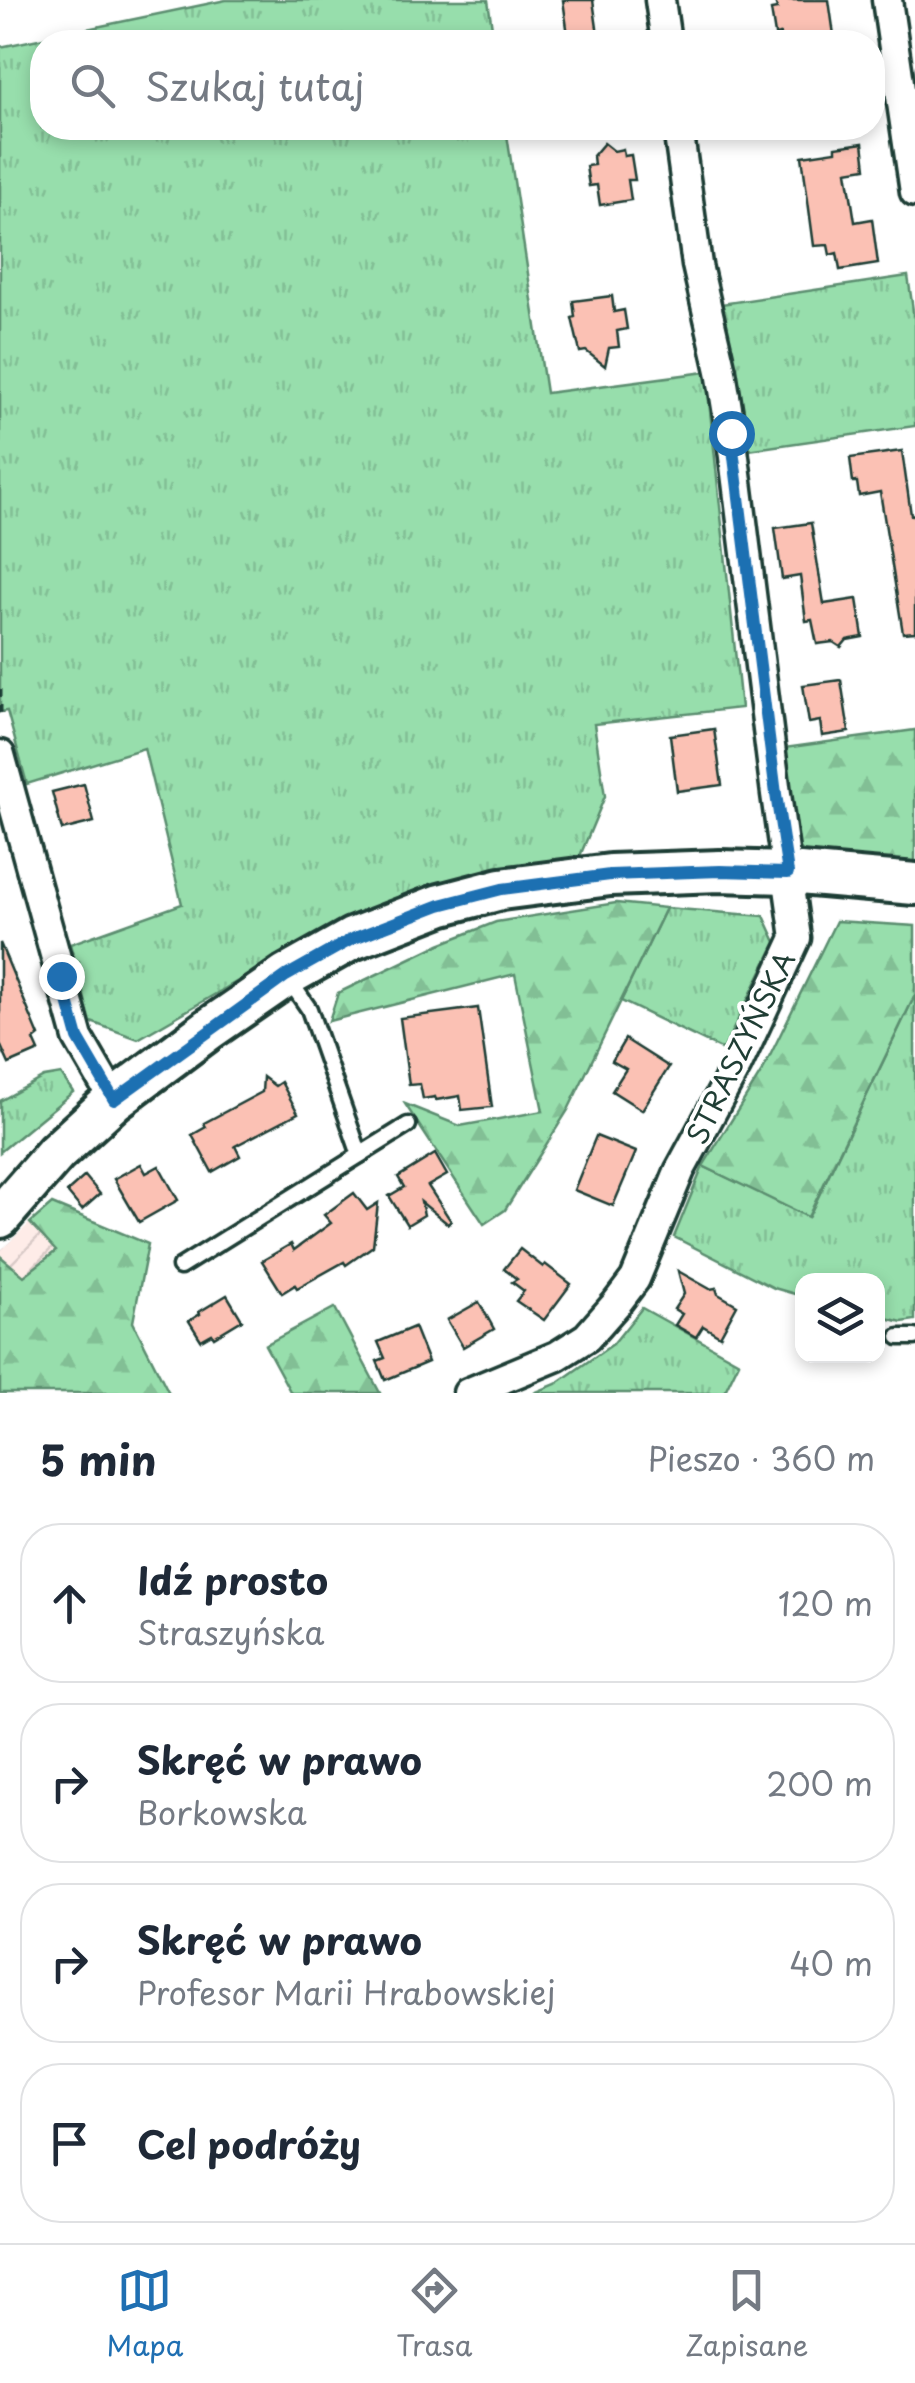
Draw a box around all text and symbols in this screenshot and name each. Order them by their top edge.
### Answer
search box [30,30,885,140]
text: Szukaj tutaj [145,57,364,114]
icon: search [65,58,120,113]
route start [709,411,755,457]
street label: STRASZYŃSKA [674,943,805,1151]
route end [39,954,85,1000]
map controls [795,1273,885,1363]
button: layers [795,1273,885,1363]
text: 5 min [40,1427,157,1490]
text: Pieszo · 360 m [648,1434,875,1482]
text: Idź prosto [137,1551,328,1608]
icon: ahead [42,1576,97,1631]
text: 120 m [778,1579,873,1627]
text: Straszyńska [137,1608,324,1656]
text: Skręć w prawo [137,1731,422,1788]
icon: right [42,1756,97,1811]
text: 200 m [766,1759,873,1807]
text: Borkowska [137,1788,307,1836]
text: Skręć w prawo [137,1911,422,1968]
icon: right [42,1936,97,1991]
text: 40 m [789,1939,873,1987]
text: Profesor Marii Hrabowskiej [137,1968,556,2016]
text: Cel podróży [137,2115,361,2172]
icon: arrive [42,2116,97,2171]
tab: Mapa [106,2263,183,2366]
tab: Trasa [396,2263,472,2366]
tab: Zapisane [685,2263,809,2366]

